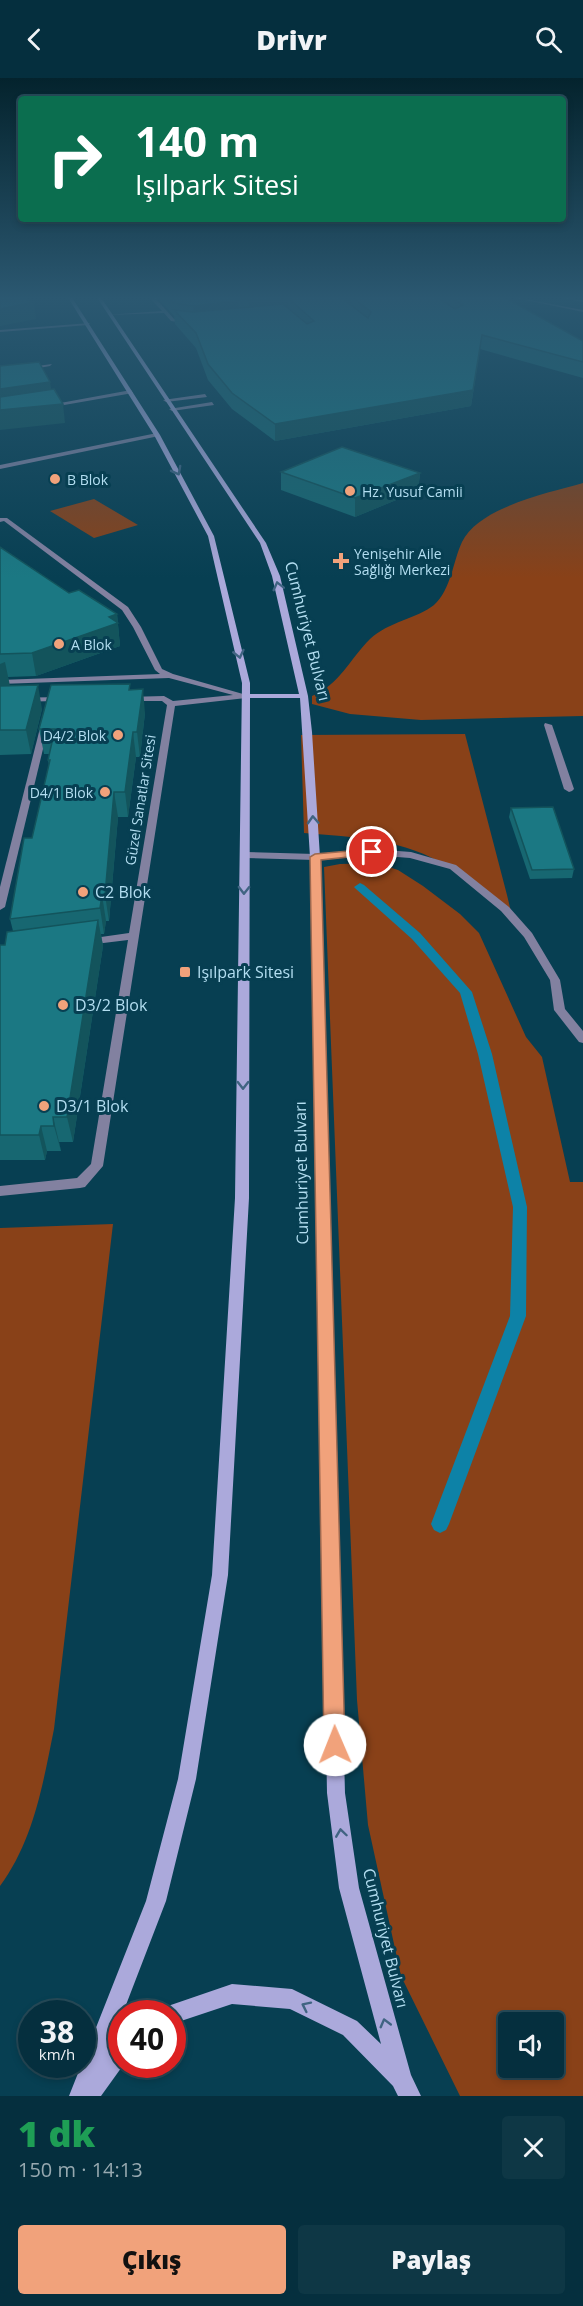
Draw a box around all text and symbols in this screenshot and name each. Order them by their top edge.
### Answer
text: Drivr [256,21,327,58]
icon: back [18,23,51,56]
icon: search [532,23,565,56]
text: 140 m [135,112,259,169]
icon: right [36,120,114,198]
text: Işılpark Sitesi [135,166,299,203]
one-way arrow [169,464,181,475]
place label: B Blok [67,470,109,489]
marker: B Blok [48,472,62,486]
place label: Hz. Yusuf Camii [362,482,463,501]
marker: Hz. Yusuf Camii [343,484,357,498]
place label: Yenişehir Aile Sağlığı Merkezi [354,544,450,579]
marker: Yenişehir Aile Sağlığı Merkezi [332,552,350,570]
street label: Cumhuriyet Bulvarı [280,559,336,703]
one-way arrow [272,581,285,591]
place label: A Blok [71,635,112,654]
marker: A Blok [52,637,66,651]
one-way arrow [232,649,245,659]
place label: D4/2 Blok [43,726,107,745]
marker: D4/2 Blok [111,728,125,742]
street label: Güzel Sanatlar Sitesi [120,733,160,867]
place label: D4/1 Blok [30,783,94,802]
marker: D4/1 Blok [98,785,112,799]
one-way arrow [307,815,320,824]
pin [346,826,397,877]
icon: arrive [355,835,388,868]
place label: C2 Blok [95,881,151,903]
marker: C2 Blok [76,885,90,899]
one-way arrow [238,886,250,895]
place label: Işılpark Sitesi [197,961,294,983]
marker: Işılpark Sitesi [178,965,192,979]
place label: D3/2 Blok [75,994,148,1016]
marker: D3/2 Blok [56,998,70,1012]
one-way arrow [237,1081,249,1090]
place label: D3/1 Blok [56,1095,129,1117]
marker: D3/1 Blok [37,1099,51,1113]
street label: Cumhuriyet Bulvarı [289,1101,313,1245]
position arrow [303,1713,367,1777]
one-way arrow [336,1828,348,1838]
street label: Cumhuriyet Bulvarı [358,1866,414,2010]
speed limit sign: 40 [108,2000,186,2078]
one-way arrow [301,2002,312,2013]
text: 38 [40,2011,74,2052]
map controls [498,2012,564,2078]
button: sound [498,2012,564,2078]
one-way arrow [380,2018,393,2028]
text: km/h [39,2044,75,2064]
text: 1 dk [18,2109,95,2158]
button: close [502,2116,565,2179]
text: 150 m · 14:13 [18,2156,143,2183]
button: Çıkış [18,2225,286,2294]
button: Paylaş [298,2225,565,2294]

